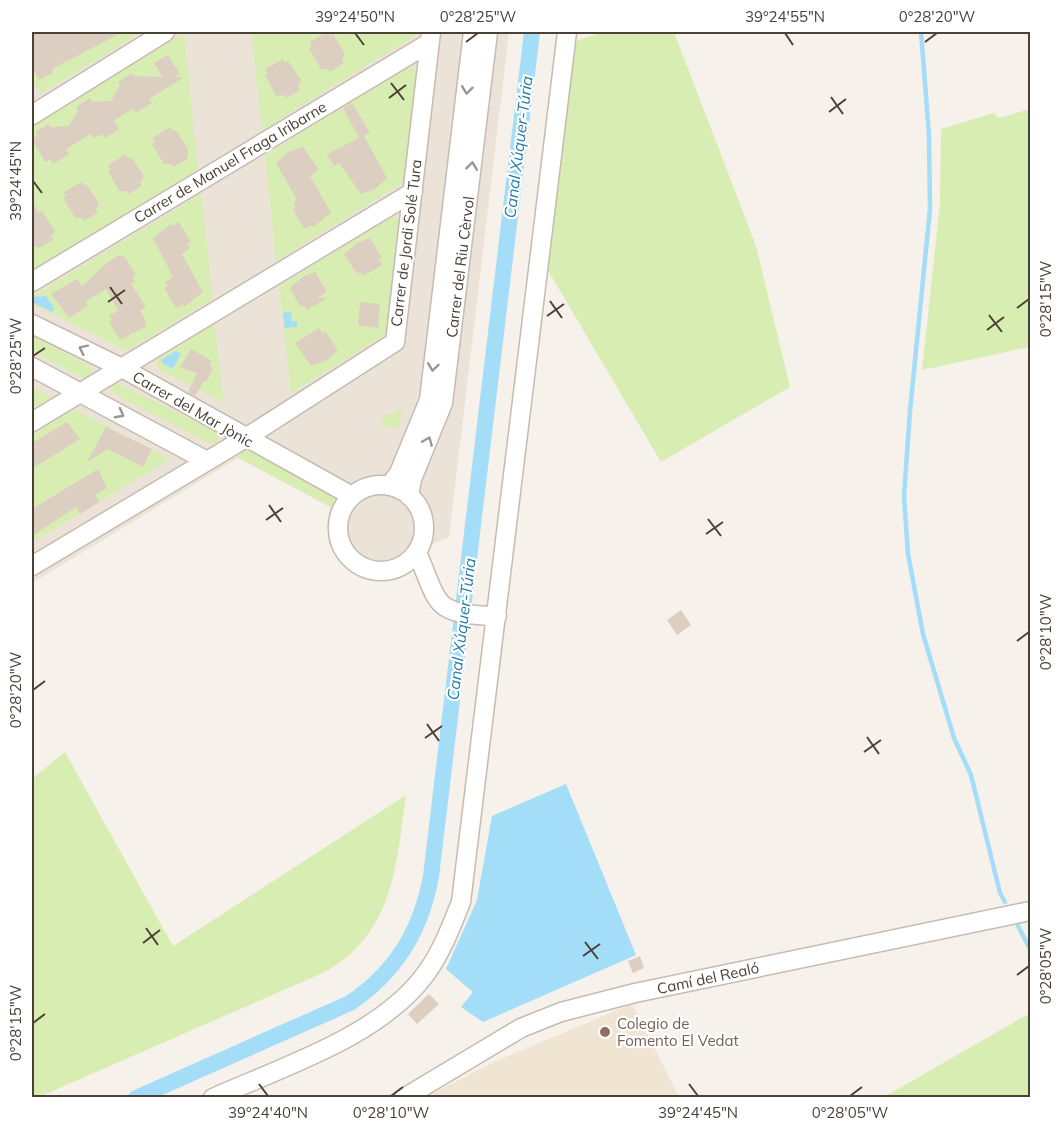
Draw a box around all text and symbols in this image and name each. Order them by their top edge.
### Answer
text: 39°24'50"N [315,7,395,26]
text: 0°28'25"W [440,7,517,26]
text: 39°24'55"N [745,7,825,26]
text: 0°28'20"W [899,7,976,26]
water label: Canal Xúquer-Túria [499,74,537,219]
one-way arrow [461,85,473,94]
street label: Carrer de Manuel Fraga Iribarne [130,97,330,227]
text: 39°24'45"N [6,141,25,221]
street label: Carrer de Jordi Solé Tura [386,158,426,328]
one-way arrow [465,162,478,171]
street label: Carrer del Riu Cèrvol [442,195,478,339]
text: 0°28'15"W [1036,260,1055,337]
text: 0°28'25"W [6,317,25,394]
one-way arrow [78,345,89,357]
one-way arrow [428,362,440,371]
street label: Carrer del Mar Jònic [129,367,257,451]
one-way arrow [114,407,125,418]
one-way arrow [421,436,433,447]
water label: Canal Xúquer-Túria [442,556,480,701]
text: 0°28'10"W [1036,593,1055,670]
text: 0°28'20"W [6,651,25,728]
text: 0°28'05"W [1036,927,1055,1004]
street label: Camí del Realó [655,958,761,998]
text: 0°28'15"W [6,984,25,1061]
place label: Colegio de Fomento El Vedat [617,1014,739,1050]
marker: Colegio de Fomento El Vedat [598,1025,612,1039]
text: 39°24'40"N [228,1103,308,1122]
text: 0°28'10"W [353,1103,430,1122]
text: 39°24'45"N [658,1103,738,1122]
text: 0°28'05"W [812,1103,889,1122]

